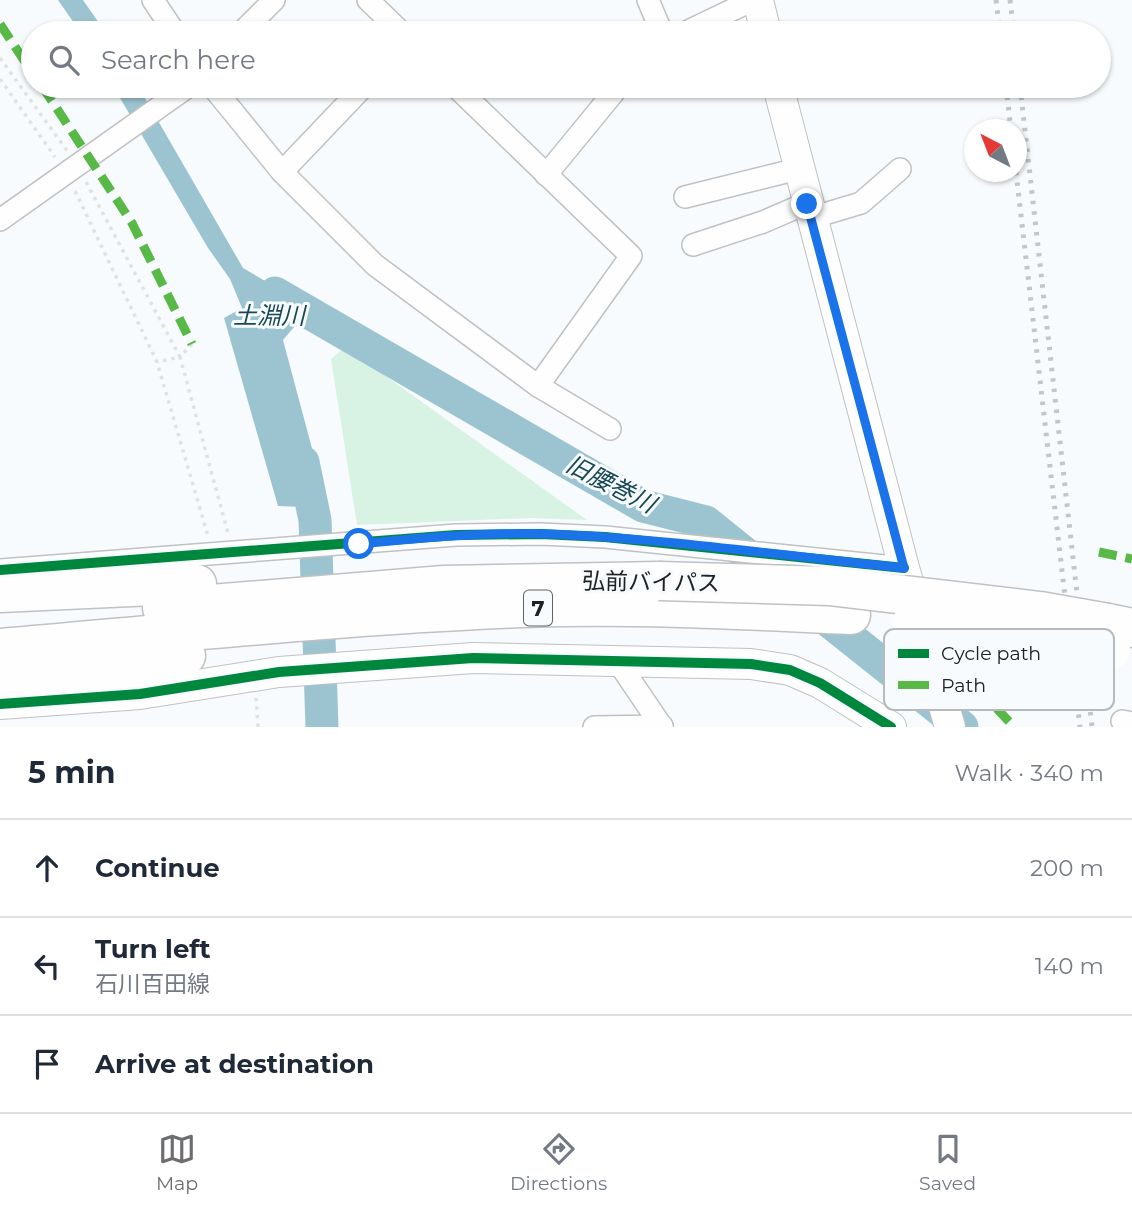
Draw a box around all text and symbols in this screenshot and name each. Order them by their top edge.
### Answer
search box [21,21,1111,98]
icon: search [45,41,83,79]
text: Search here [101,44,256,76]
north arrow [964,119,1027,182]
route end [791,188,822,219]
water label: 土淵川 [233,301,308,330]
water label: 旧腰巻川 [562,449,663,520]
route start [343,528,374,559]
street label: 弘前バイパス [582,567,720,597]
road number: 7 [524,590,552,626]
legend [884,629,1114,710]
text: Cycle path [941,642,1041,665]
text: Path [941,674,986,697]
text: 5 min [28,754,116,791]
text: Walk · 340 m [955,759,1104,787]
icon: ahead [28,849,66,887]
text: Continue [95,852,220,884]
text: 200 m [1030,854,1104,882]
text: Turn left [95,933,211,965]
icon: left [28,947,66,985]
text: 140 m [1035,952,1104,980]
text: 石川百田線 [95,970,210,998]
icon: arrive [28,1045,66,1083]
text: Arrive at destination [95,1048,374,1080]
tab: Map [156,1130,198,1195]
tab: Directions [510,1130,607,1195]
tab: Saved [919,1130,976,1195]

